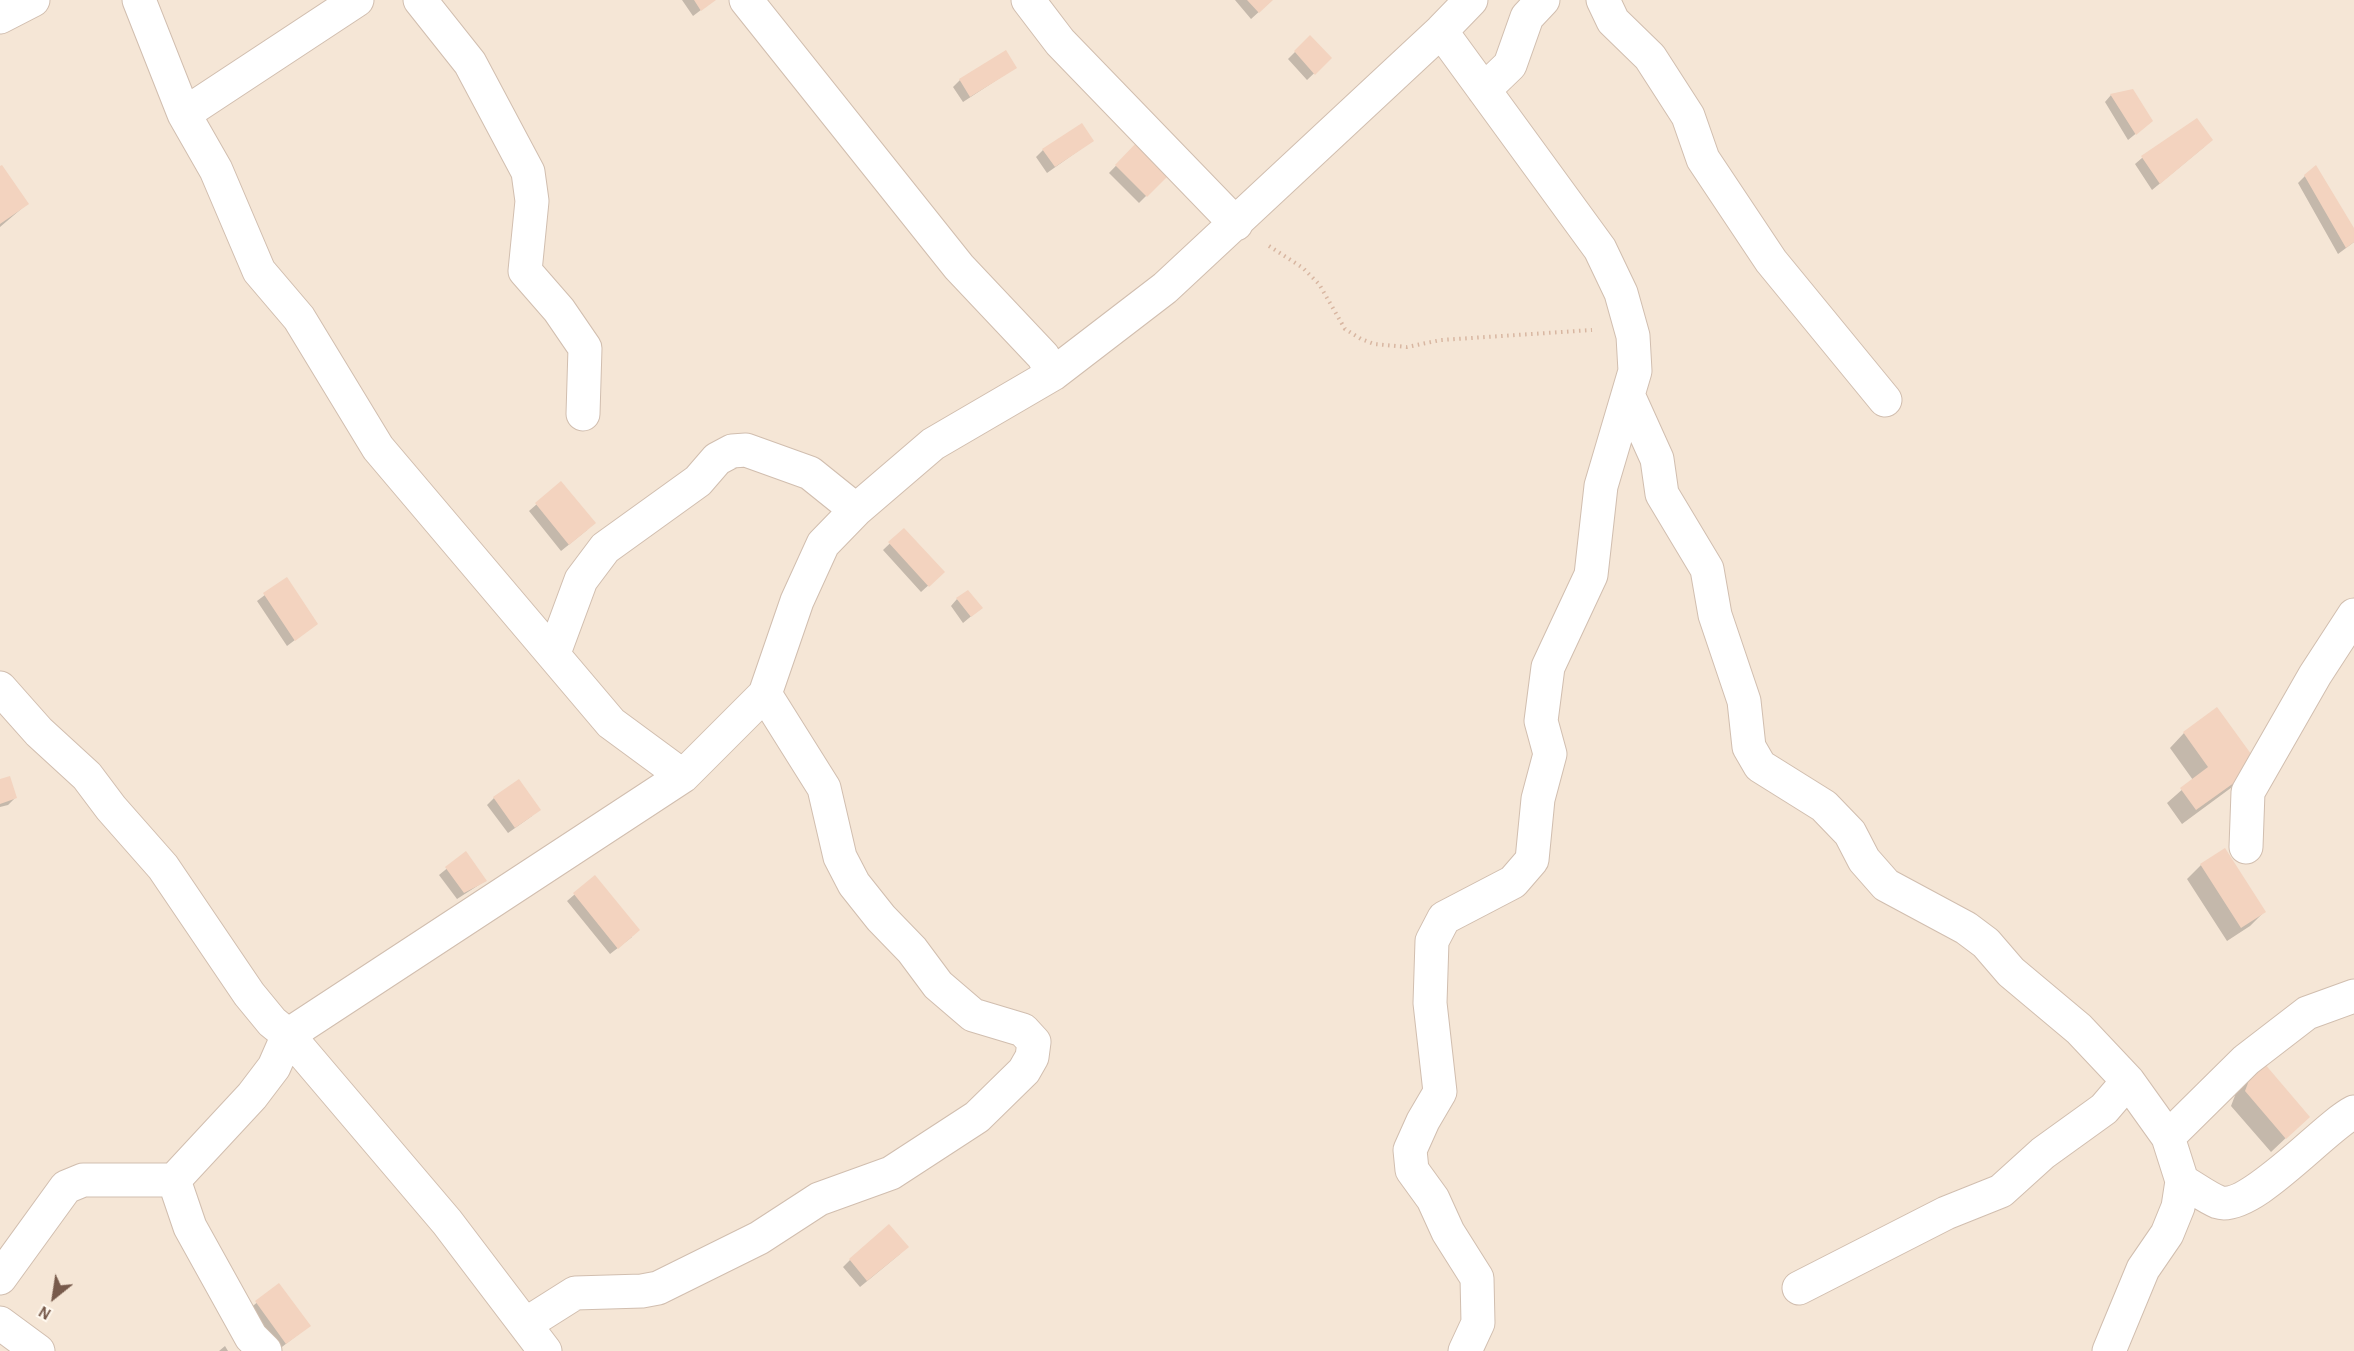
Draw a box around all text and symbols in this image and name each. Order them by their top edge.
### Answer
north arrow [24,1267,84,1327]
text: N [36,1303,54,1322]

